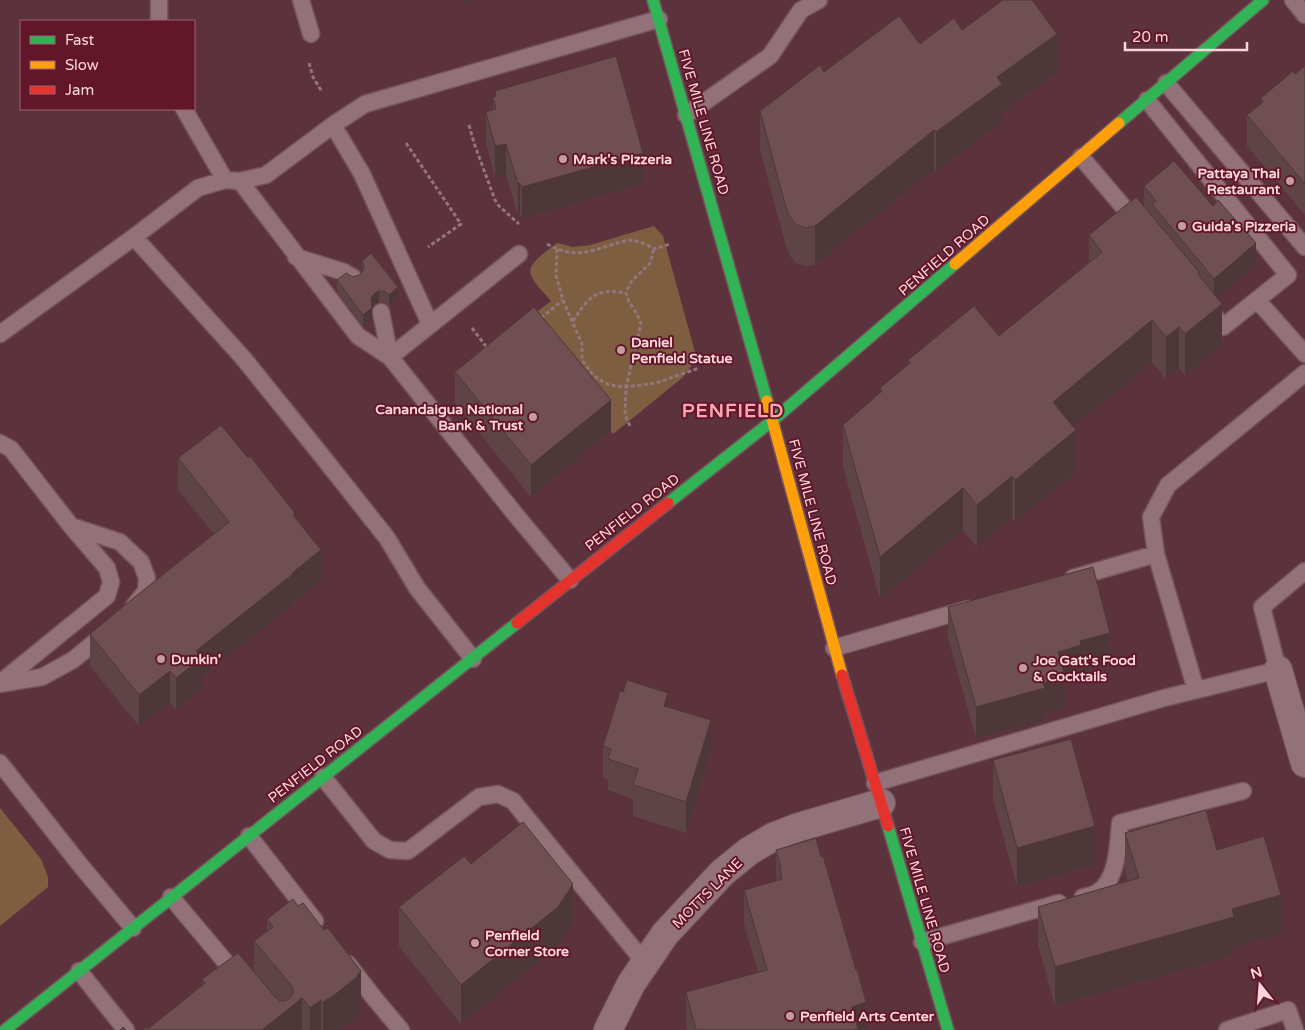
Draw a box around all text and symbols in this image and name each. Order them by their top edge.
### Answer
legend [20,20,195,110]
scale bar [1125,20,1248,52]
text: 20 m [1132,28,1169,46]
text: Fast [65,31,95,49]
street label: FIVE MILE LINE ROAD [675,47,732,197]
text: Slow [65,56,99,74]
text: Jam [65,81,94,99]
place label: Mark's Pizzeria [573,151,672,168]
marker: Mark's Pizzeria [557,153,569,165]
place label: Pattaya Thai Restaurant [1198,165,1281,198]
marker: Pattaya Thai Restaurant [1284,175,1296,187]
street label: PENFIELD ROAD [895,211,993,300]
place label: Guida's Pizzeria [1192,218,1296,235]
marker: Guida's Pizzeria [1176,220,1188,232]
place label: Daniel Penfield Statue [631,334,733,367]
marker: Daniel Penfield Statue [615,344,627,356]
district label: PENFIELD [682,400,784,422]
place label: Canandaigua National Bank & Trust [375,401,524,434]
marker: Canandaigua National Bank & Trust [527,411,539,423]
street label: FIVE MILE LINE ROAD [785,437,840,587]
street label: PENFIELD ROAD [582,470,683,555]
place label: Dunkin' [171,651,221,668]
place label: Joe Gatt's Food & Cocktails [1032,652,1136,685]
marker: Dunkin' [155,653,167,665]
marker: Joe Gatt's Food & Cocktails [1017,662,1029,674]
street label: PENFIELD ROAD [265,722,366,807]
street label: FIVE MILE LINE ROAD [896,825,953,975]
street label: MOTTS LANE [669,855,746,932]
place label: Penfield Corner Store [485,927,569,960]
marker: Penfield Corner Store [469,937,481,949]
north arrow [1235,960,1285,1010]
text: N [1248,963,1264,983]
place label: Penfield Arts Center [800,1008,935,1025]
marker: Penfield Arts Center [784,1010,796,1022]

